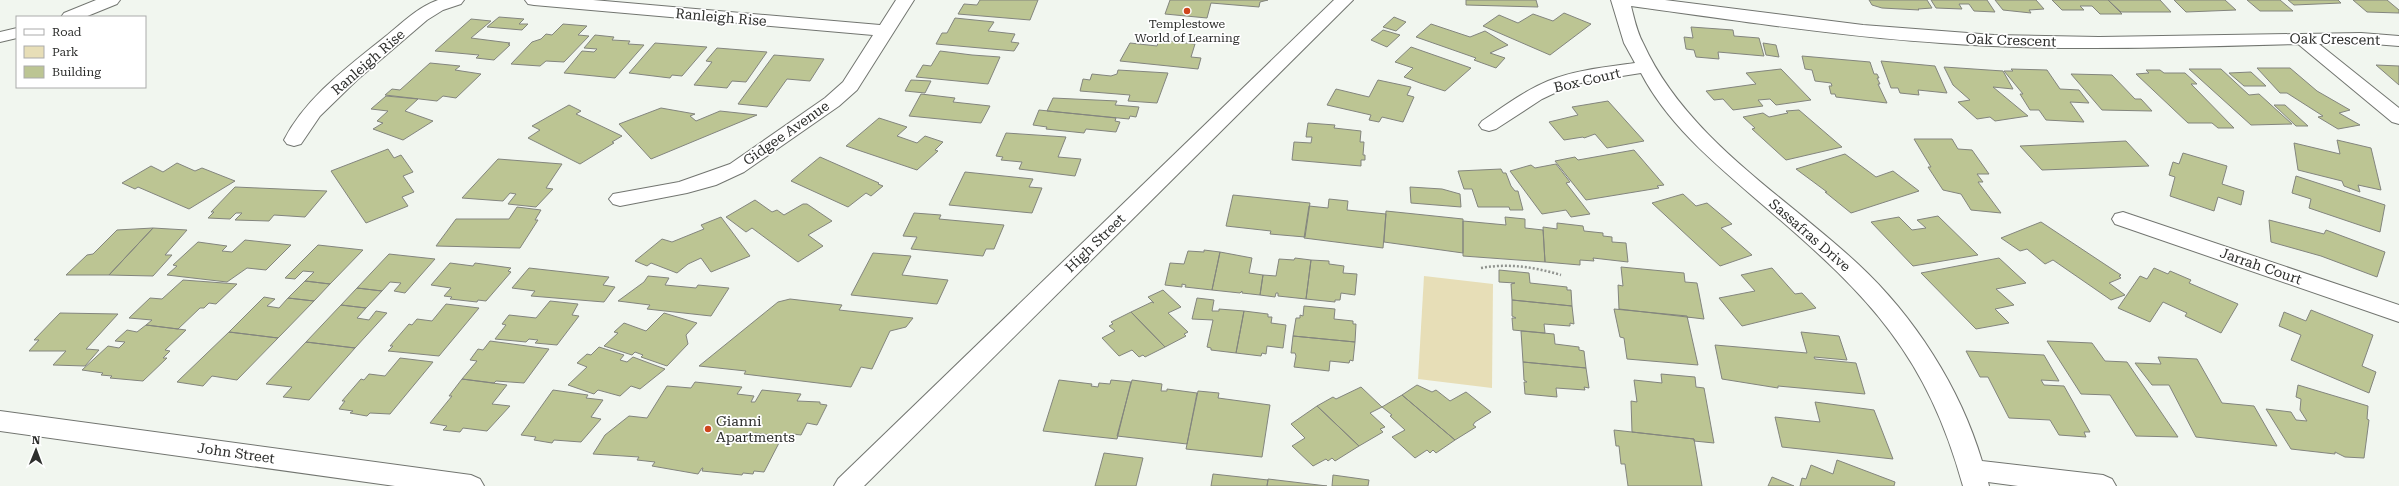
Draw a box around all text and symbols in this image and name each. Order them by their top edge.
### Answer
street label: Ranleigh Rise [675,5,768,29]
marker: Templestowe World of Learning [1182,6,1192,16]
legend [16,16,146,88]
place label: Templestowe World of Learning [1135,17,1240,45]
text: Road [52,25,82,39]
street label: Ranleigh Rise [328,26,408,98]
street label: Oak Crescent [1965,30,2057,50]
street label: Oak Crescent [2289,30,2381,48]
text: Park [52,45,79,59]
text: Building [52,65,101,79]
street label: Box Court [1552,65,1622,95]
street label: Gidgee Avenue [740,97,832,169]
street label: Sassafras Drive [1766,195,1854,275]
street label: High Street [1062,211,1128,275]
street label: Jarrah Court [2218,245,2304,287]
place label: Gianni Apartments [716,413,795,445]
marker: Gianni Apartments [703,424,713,434]
north arrow [16,430,56,470]
text: N [32,434,41,447]
street label: John Street [196,440,276,466]

